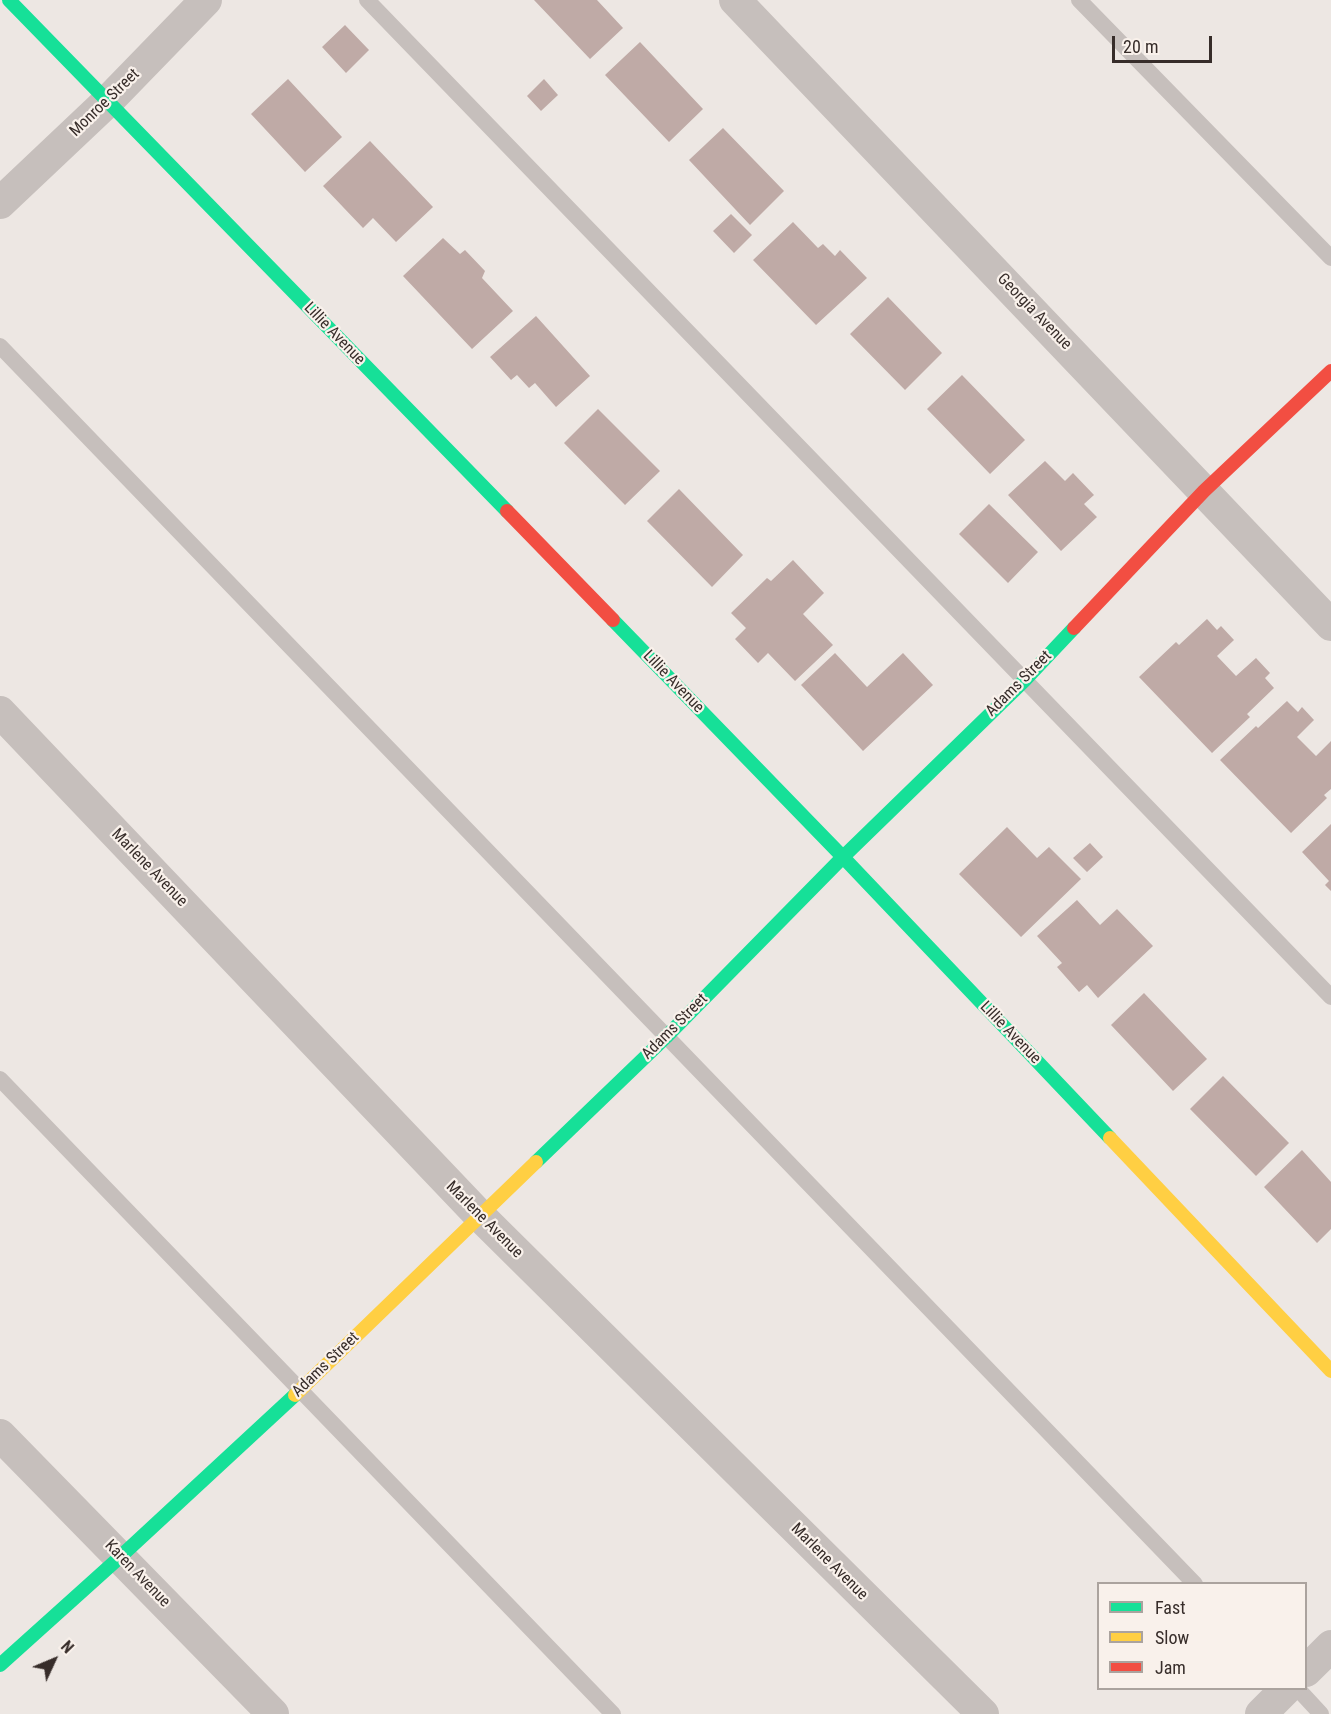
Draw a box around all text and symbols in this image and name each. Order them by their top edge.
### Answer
scale bar [1115,24,1216,62]
text: 20 m [1123,36,1158,57]
street label: Monroe Street [66,65,144,141]
street label: Georgia Avenue [993,270,1075,354]
street label: Lillie Avenue [299,299,369,369]
street label: Lillie Avenue [638,647,708,717]
street label: Adams Street [982,647,1056,721]
street label: Marlene Avenue [107,825,191,911]
street label: Adams Street [638,990,712,1064]
street label: Lillie Avenue [975,998,1045,1068]
street label: Marlene Avenue [442,1178,526,1262]
street label: Adams Street [289,1328,363,1402]
street label: Marlene Avenue [787,1520,871,1604]
street label: Karen Avenue [100,1536,174,1612]
legend [1097,1582,1307,1690]
text: Fast [1155,1597,1186,1618]
text: Slow [1155,1627,1189,1648]
north arrow [24,1630,84,1690]
text: N [57,1637,78,1657]
text: Jam [1155,1657,1186,1678]

